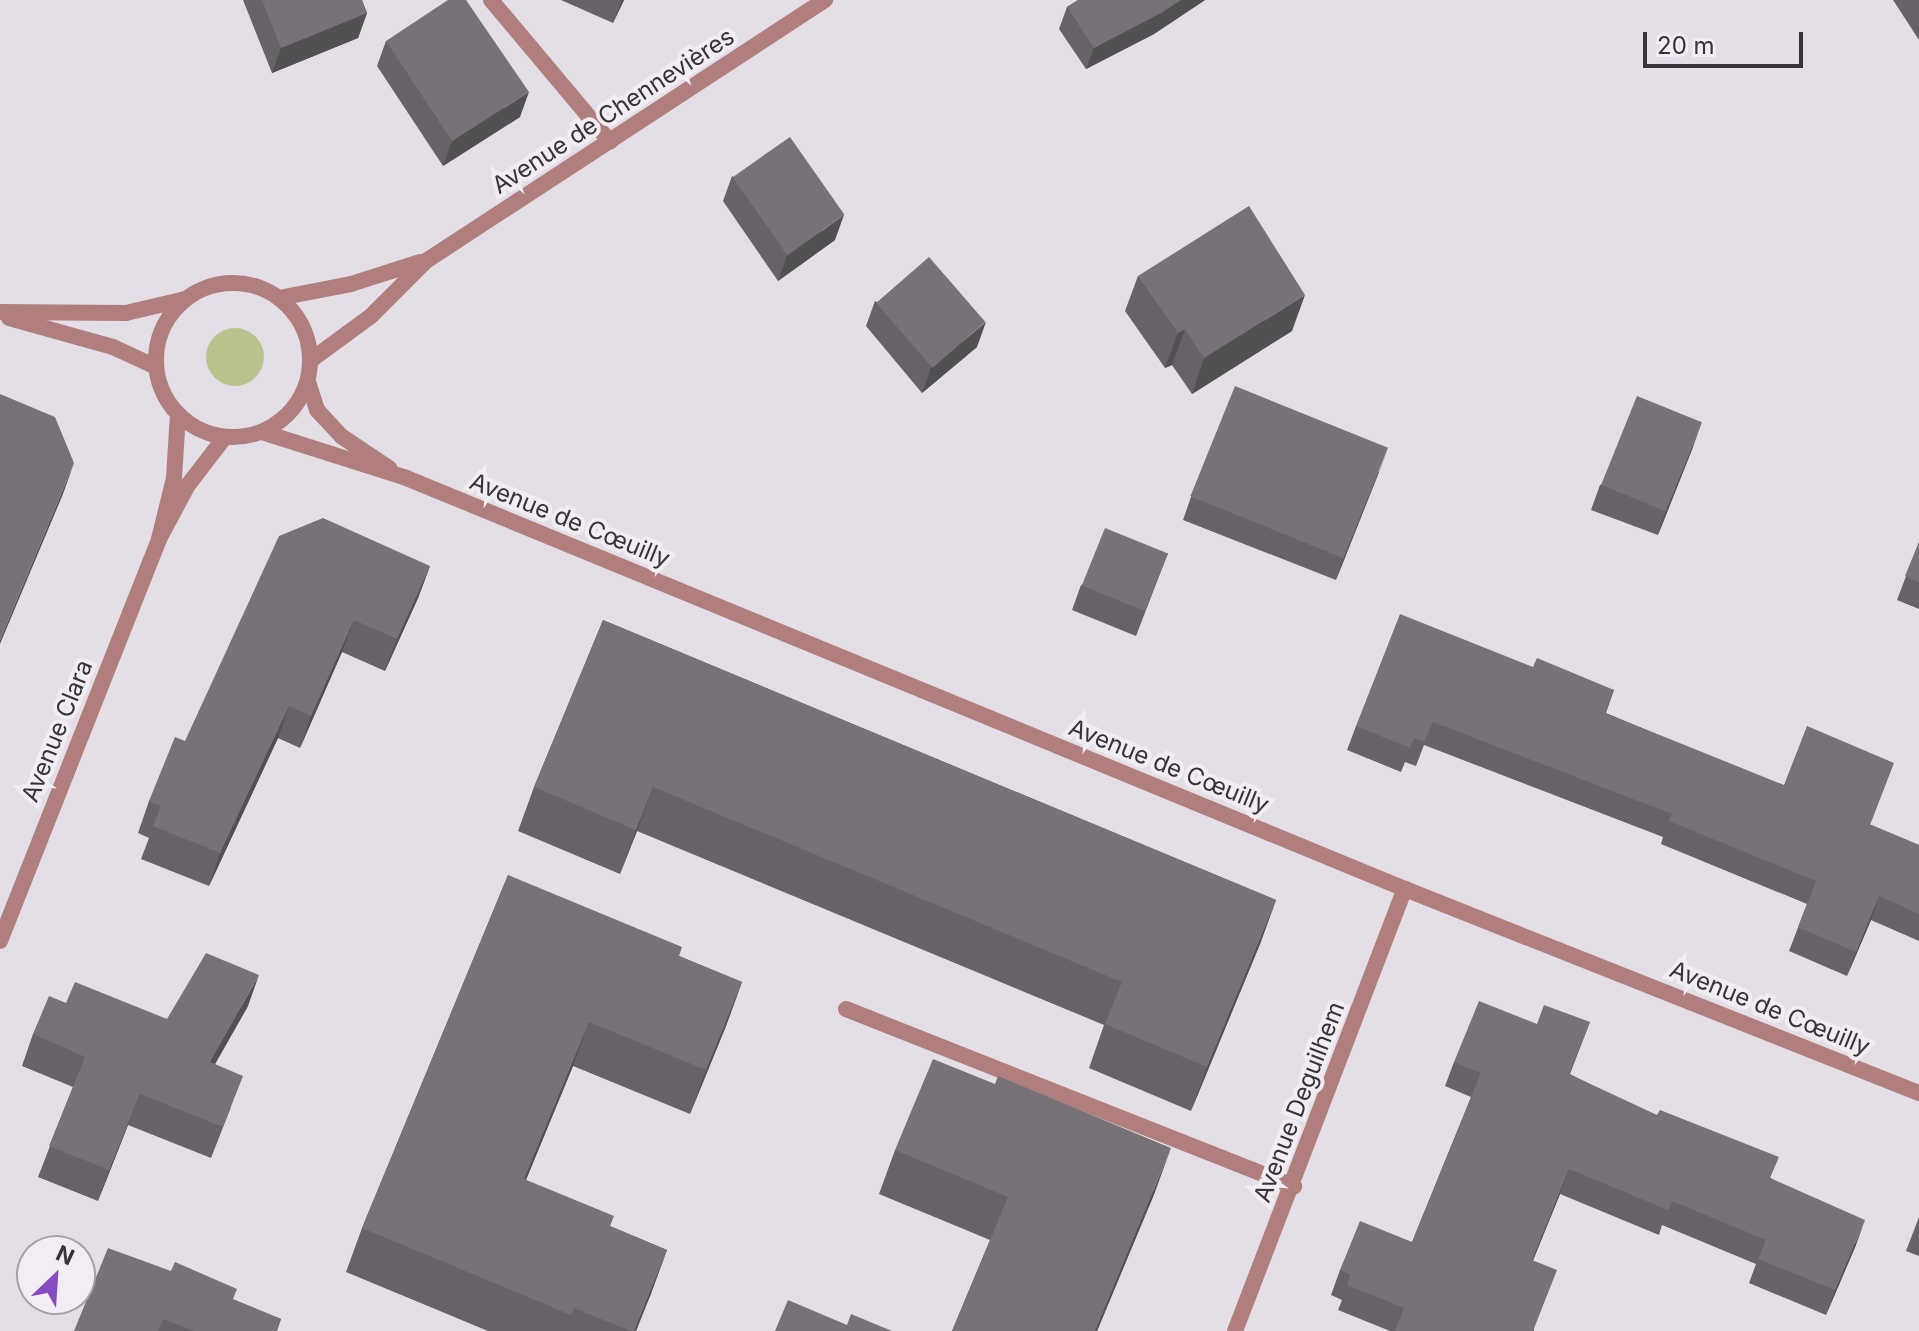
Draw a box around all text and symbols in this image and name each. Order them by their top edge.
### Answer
scale bar [1647,16,1807,66]
street label: Avenue de Chennevières [487,22,739,200]
text: 20 m [1657,31,1715,60]
street label: Avenue de Cœuilly [466,467,674,573]
street label: Avenue Clara [15,656,99,806]
street label: Avenue de Cœuilly [1065,713,1273,819]
street label: Avenue de Cœuilly [1666,955,1874,1061]
street label: Avenue Deguilhem [1248,998,1350,1206]
north arrow [16,1235,96,1315]
text: N [52,1240,78,1270]

